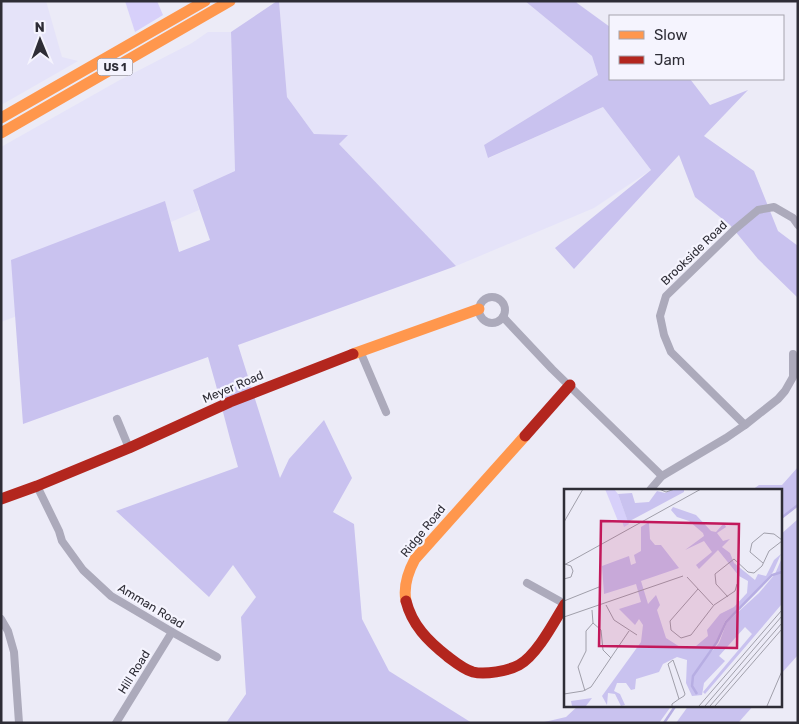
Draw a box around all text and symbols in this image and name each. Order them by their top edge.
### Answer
north arrow [15,15,65,65]
legend [609,15,784,80]
text: N [35,19,45,36]
text: Slow [654,26,687,44]
text: Jam [654,51,685,69]
road number: US 1 [98,58,132,76]
street label: Brookside Road [658,218,730,288]
street label: Meyer Road [200,368,266,406]
inset map [564,489,782,706]
street label: Ridge Road [398,502,448,560]
street label: Amman Road [115,581,187,631]
street label: Hill Road [115,648,153,696]

